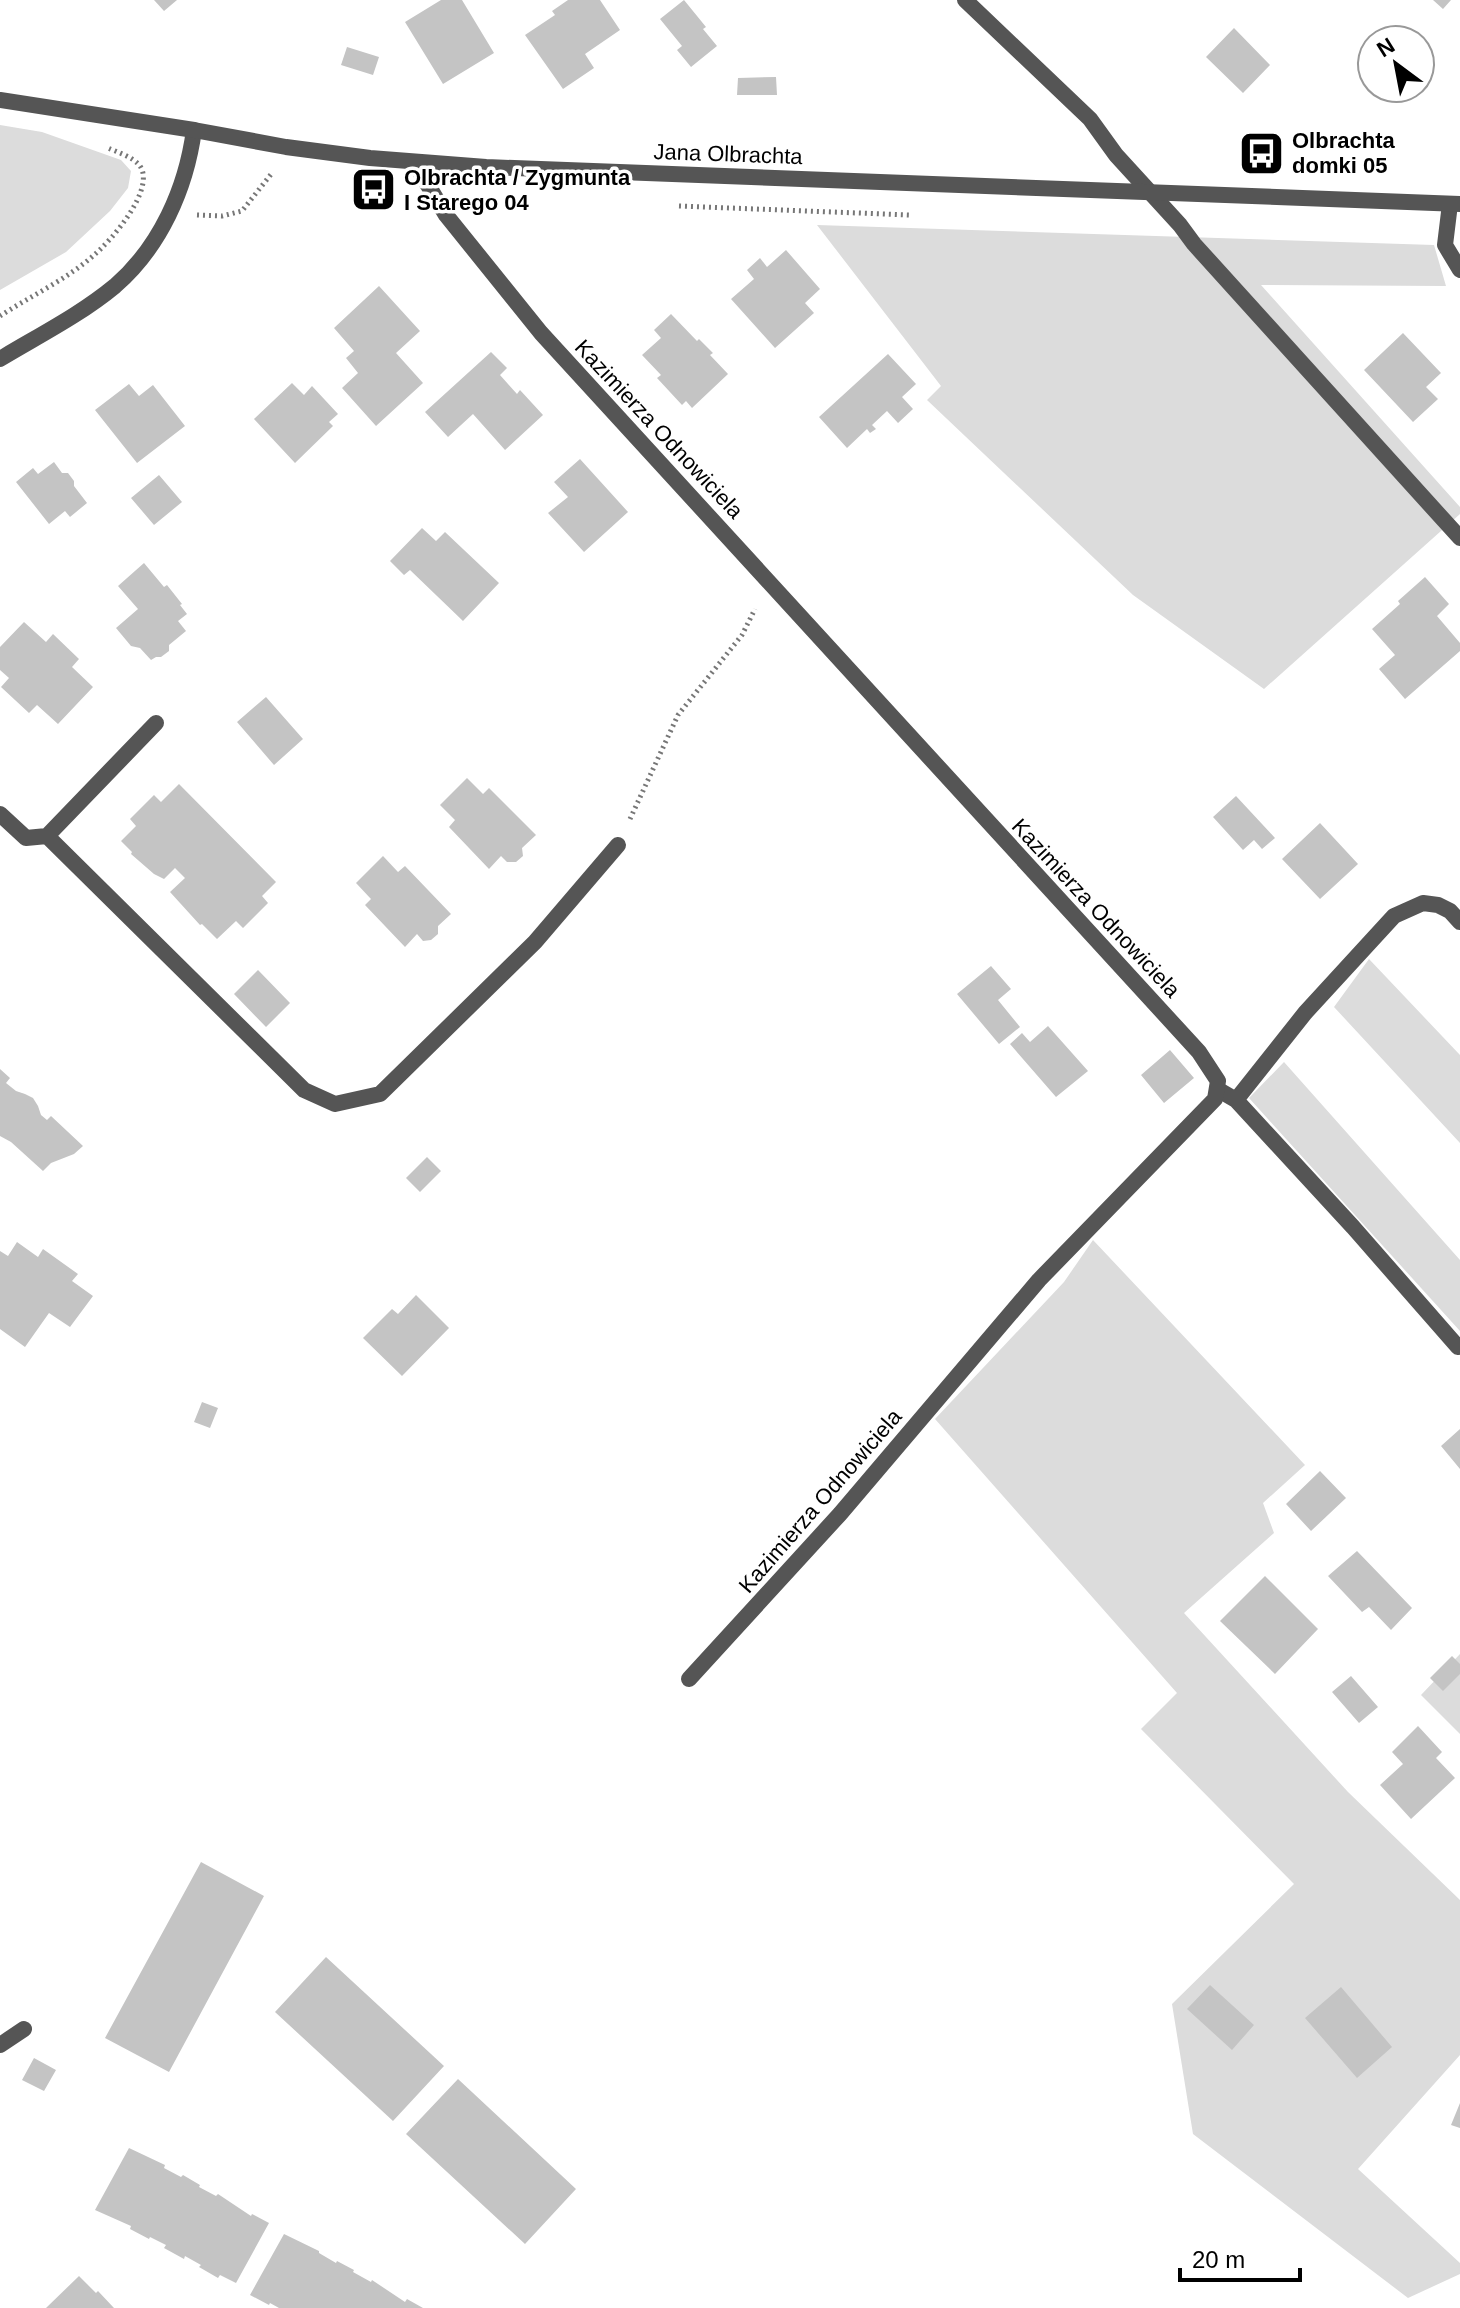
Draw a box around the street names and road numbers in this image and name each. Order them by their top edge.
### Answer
street label: Jana Olbrachta [653,139,804,169]
street label: Kazimierza Odnowiciela [570,335,749,524]
street label: Kazimierza Odnowiciela [1007,814,1186,1003]
street label: Kazimierza Odnowiciela [734,1404,907,1598]

